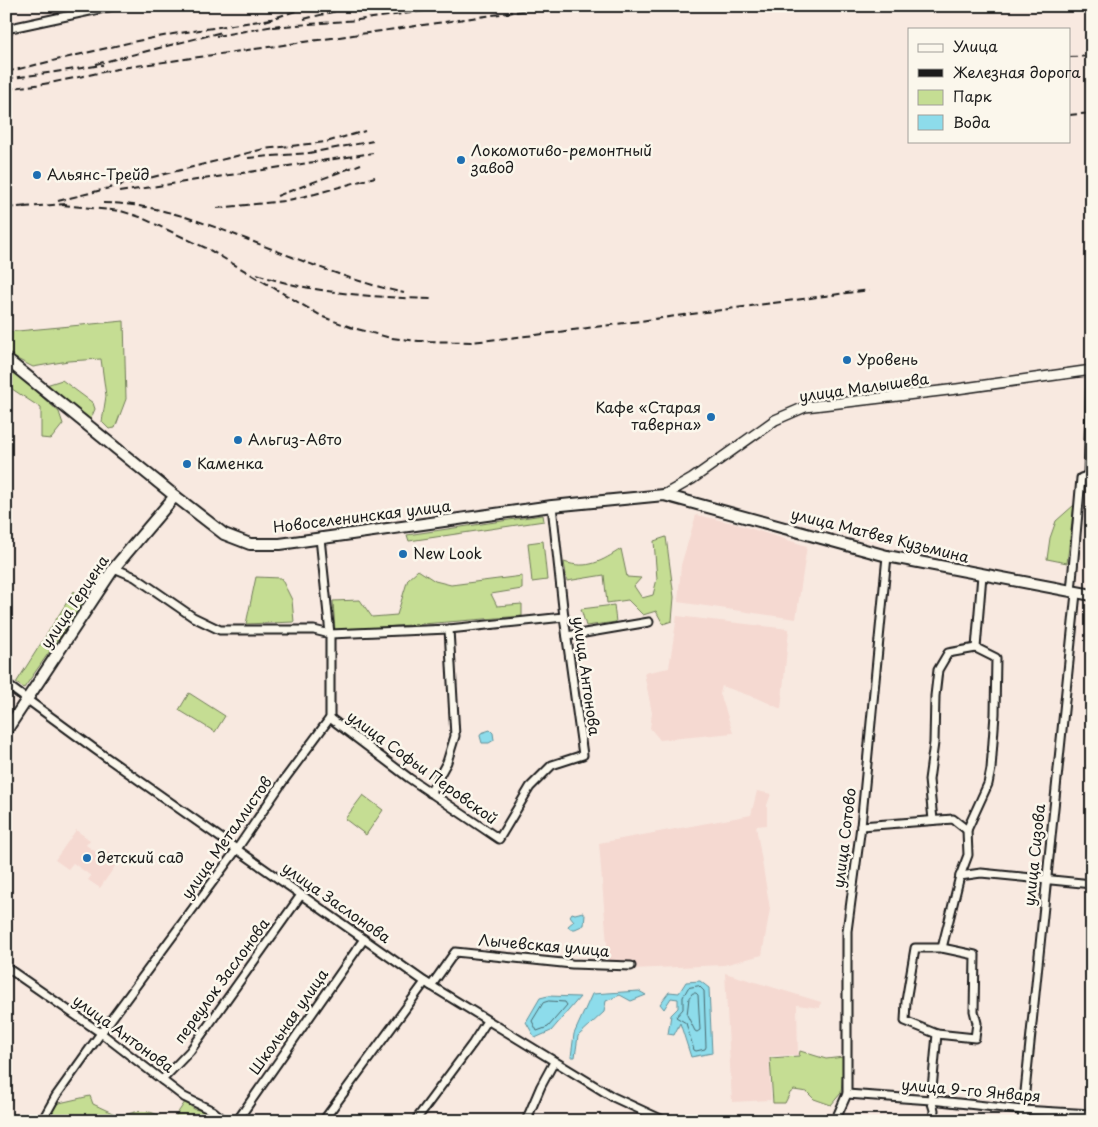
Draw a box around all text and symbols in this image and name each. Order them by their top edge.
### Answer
legend [908,28,1070,142]
text: Улица [953,34,998,57]
text: Железная дорога [953,60,1081,83]
text: Парк [953,84,992,107]
text: Вода [953,110,991,133]
place label: Локомотиво-ремонтный завод [470,138,652,178]
marker: Локомотиво-ремонтный завод [455,154,467,166]
place label: Альянс-Трейд [47,162,150,185]
marker: Альянс-Трейд [31,169,43,181]
place label: Уровень [857,347,918,370]
marker: Уровень [841,354,853,366]
street label: улица Малышева [798,366,931,407]
place label: Кафе «Старая таверна» [595,395,701,435]
marker: Кафе «Старая таверна» [705,411,717,423]
place label: Альгиз-Авто [248,427,342,450]
marker: Альгиз-Авто [232,434,244,446]
place label: Каменка [197,451,264,474]
marker: Каменка [181,458,193,470]
street label: Новоселенинская улица [272,493,453,538]
street label: улица Матвея Кузьмина [789,501,972,568]
place label: New Look [413,541,483,564]
marker: New Look [397,548,409,560]
street label: улица Герцена [34,549,114,652]
street label: улица Антонова [568,615,607,738]
street label: улица Софьи Перовской [343,704,503,829]
street label: улица Металлистов [175,771,277,903]
street label: улица Сотово [826,786,861,889]
street label: улица Сизова [1017,802,1050,907]
place label: детский сад [97,845,184,868]
marker: детский сад [81,852,93,864]
street label: улица Заслонова [278,856,396,948]
street label: переулок Заслонова [167,912,275,1048]
street label: Лычевская улица [478,927,611,962]
street label: Школьная улица [243,963,333,1079]
street label: улица Антонова [68,988,180,1078]
street label: улица 9-го Января [901,1072,1042,1107]

